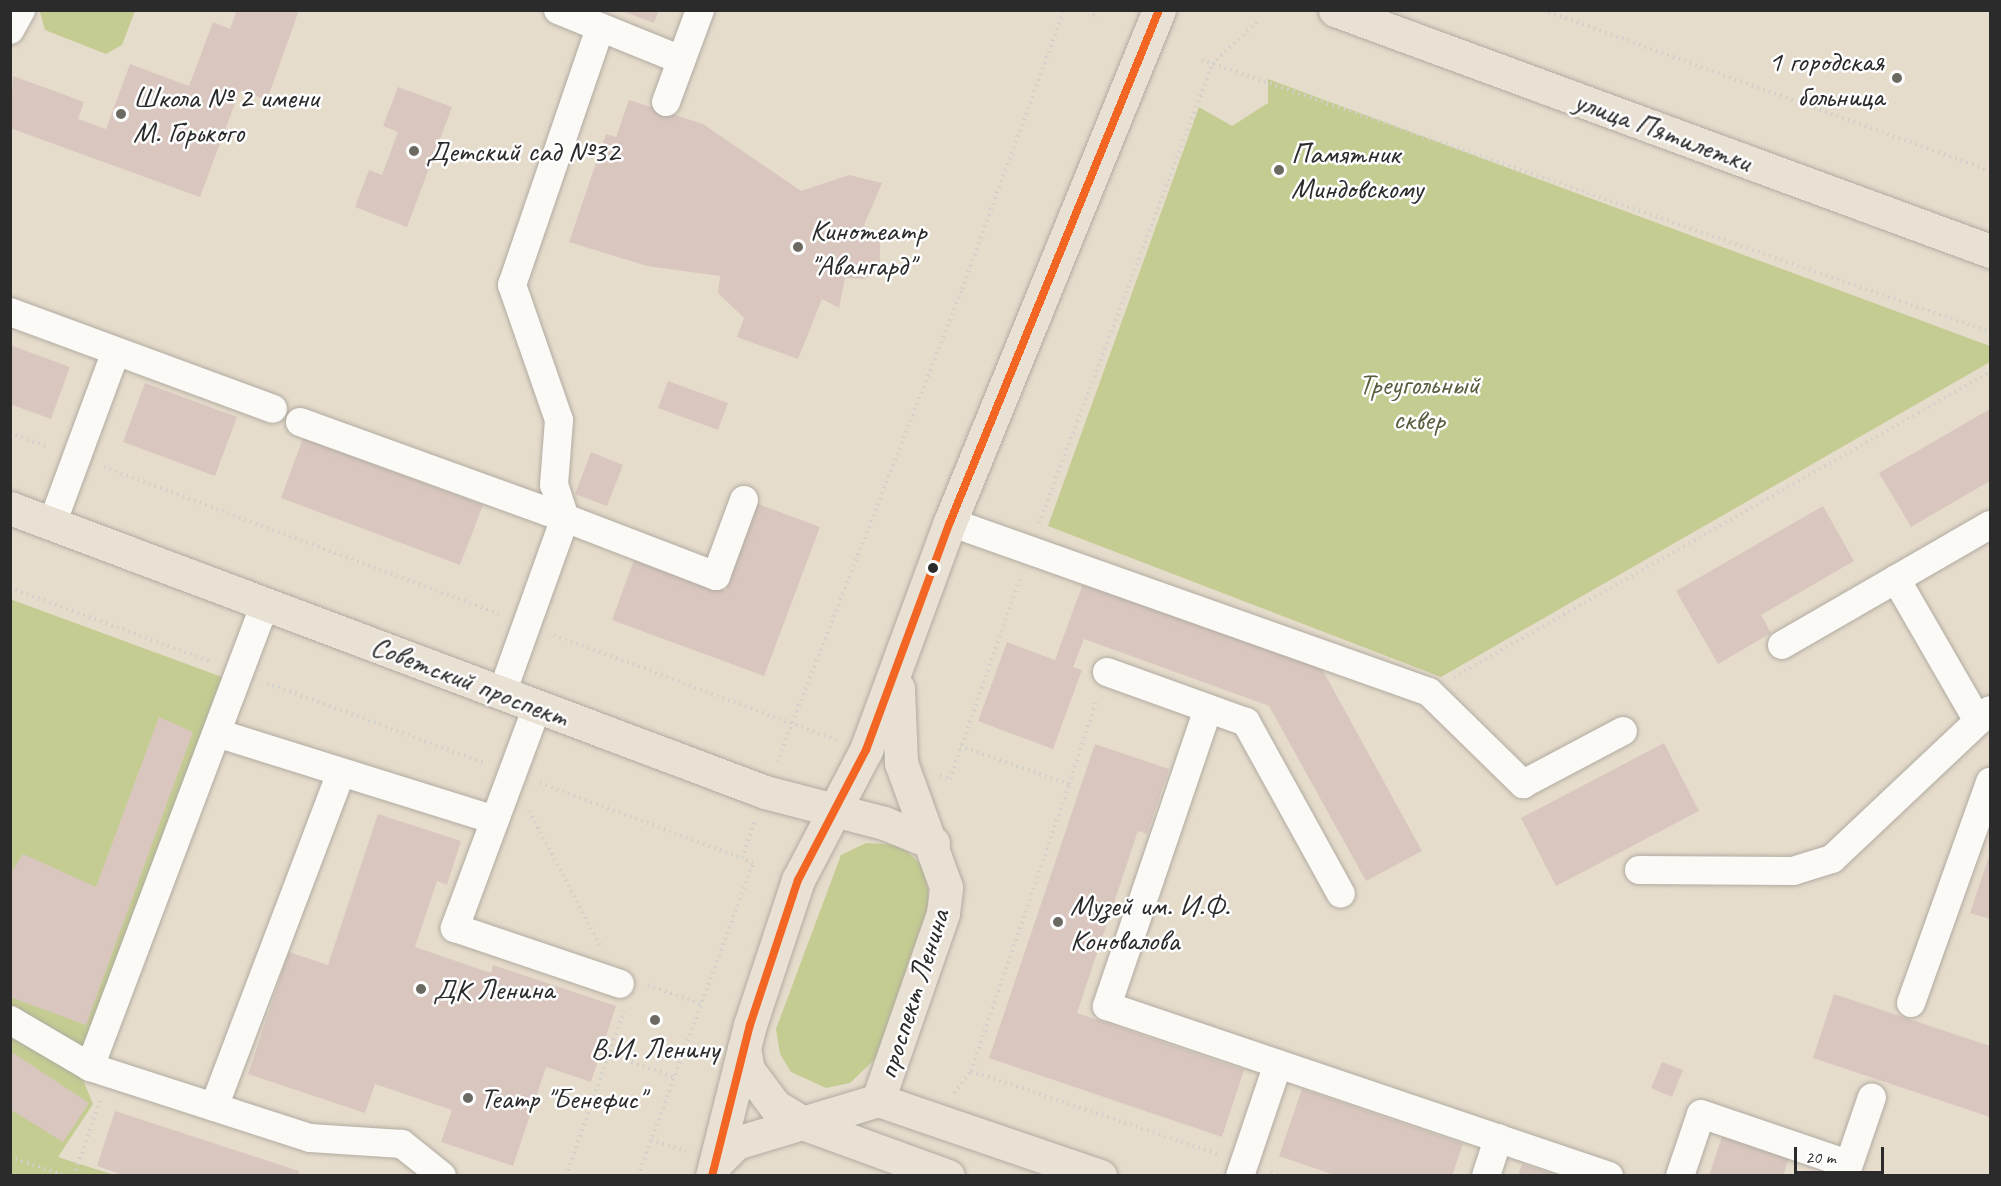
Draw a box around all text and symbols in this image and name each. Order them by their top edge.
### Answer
place label: 1 городская больница [1768,43,1884,113]
marker: 1 городская больница [1888,69,1906,87]
place label: Школа № 2 имени М. Горького [133,79,318,150]
street label: улица Пятилетки [1572,83,1754,179]
marker: Школа № 2 имени М. Горького [114,107,128,121]
place label: Детский сад №32 [426,133,620,169]
place label: Памятник Миндовскому [1291,135,1423,206]
marker: Детский сад №32 [407,144,421,158]
marker: Памятник Миндовскому [1272,163,1286,177]
place label: Кинотеатр "Авангард" [810,212,927,282]
marker: Кинотеатр "Авангард" [791,240,805,254]
park label: Треугольный сквер [1359,366,1479,436]
unlabelled marker [927,562,939,574]
street label: Советский проспект [366,627,574,735]
place label: Музей им. И.Ф. Коновалова [1070,887,1230,958]
street label: проспект Ленина [868,904,958,1084]
marker: Музей им. И.Ф. Коновалова [1051,915,1065,929]
place label: ДК Ленина [433,971,554,1007]
marker: ДК Ленина [414,982,428,996]
marker: В.И. Ленину [648,1013,662,1027]
place label: В.И. Ленину [591,1030,719,1066]
place label: Театр "Бенефис" [480,1080,645,1116]
marker: Театр "Бенефис" [461,1091,475,1105]
scale bar [1797,1135,1887,1173]
text: 20 m [1805,1146,1836,1168]

